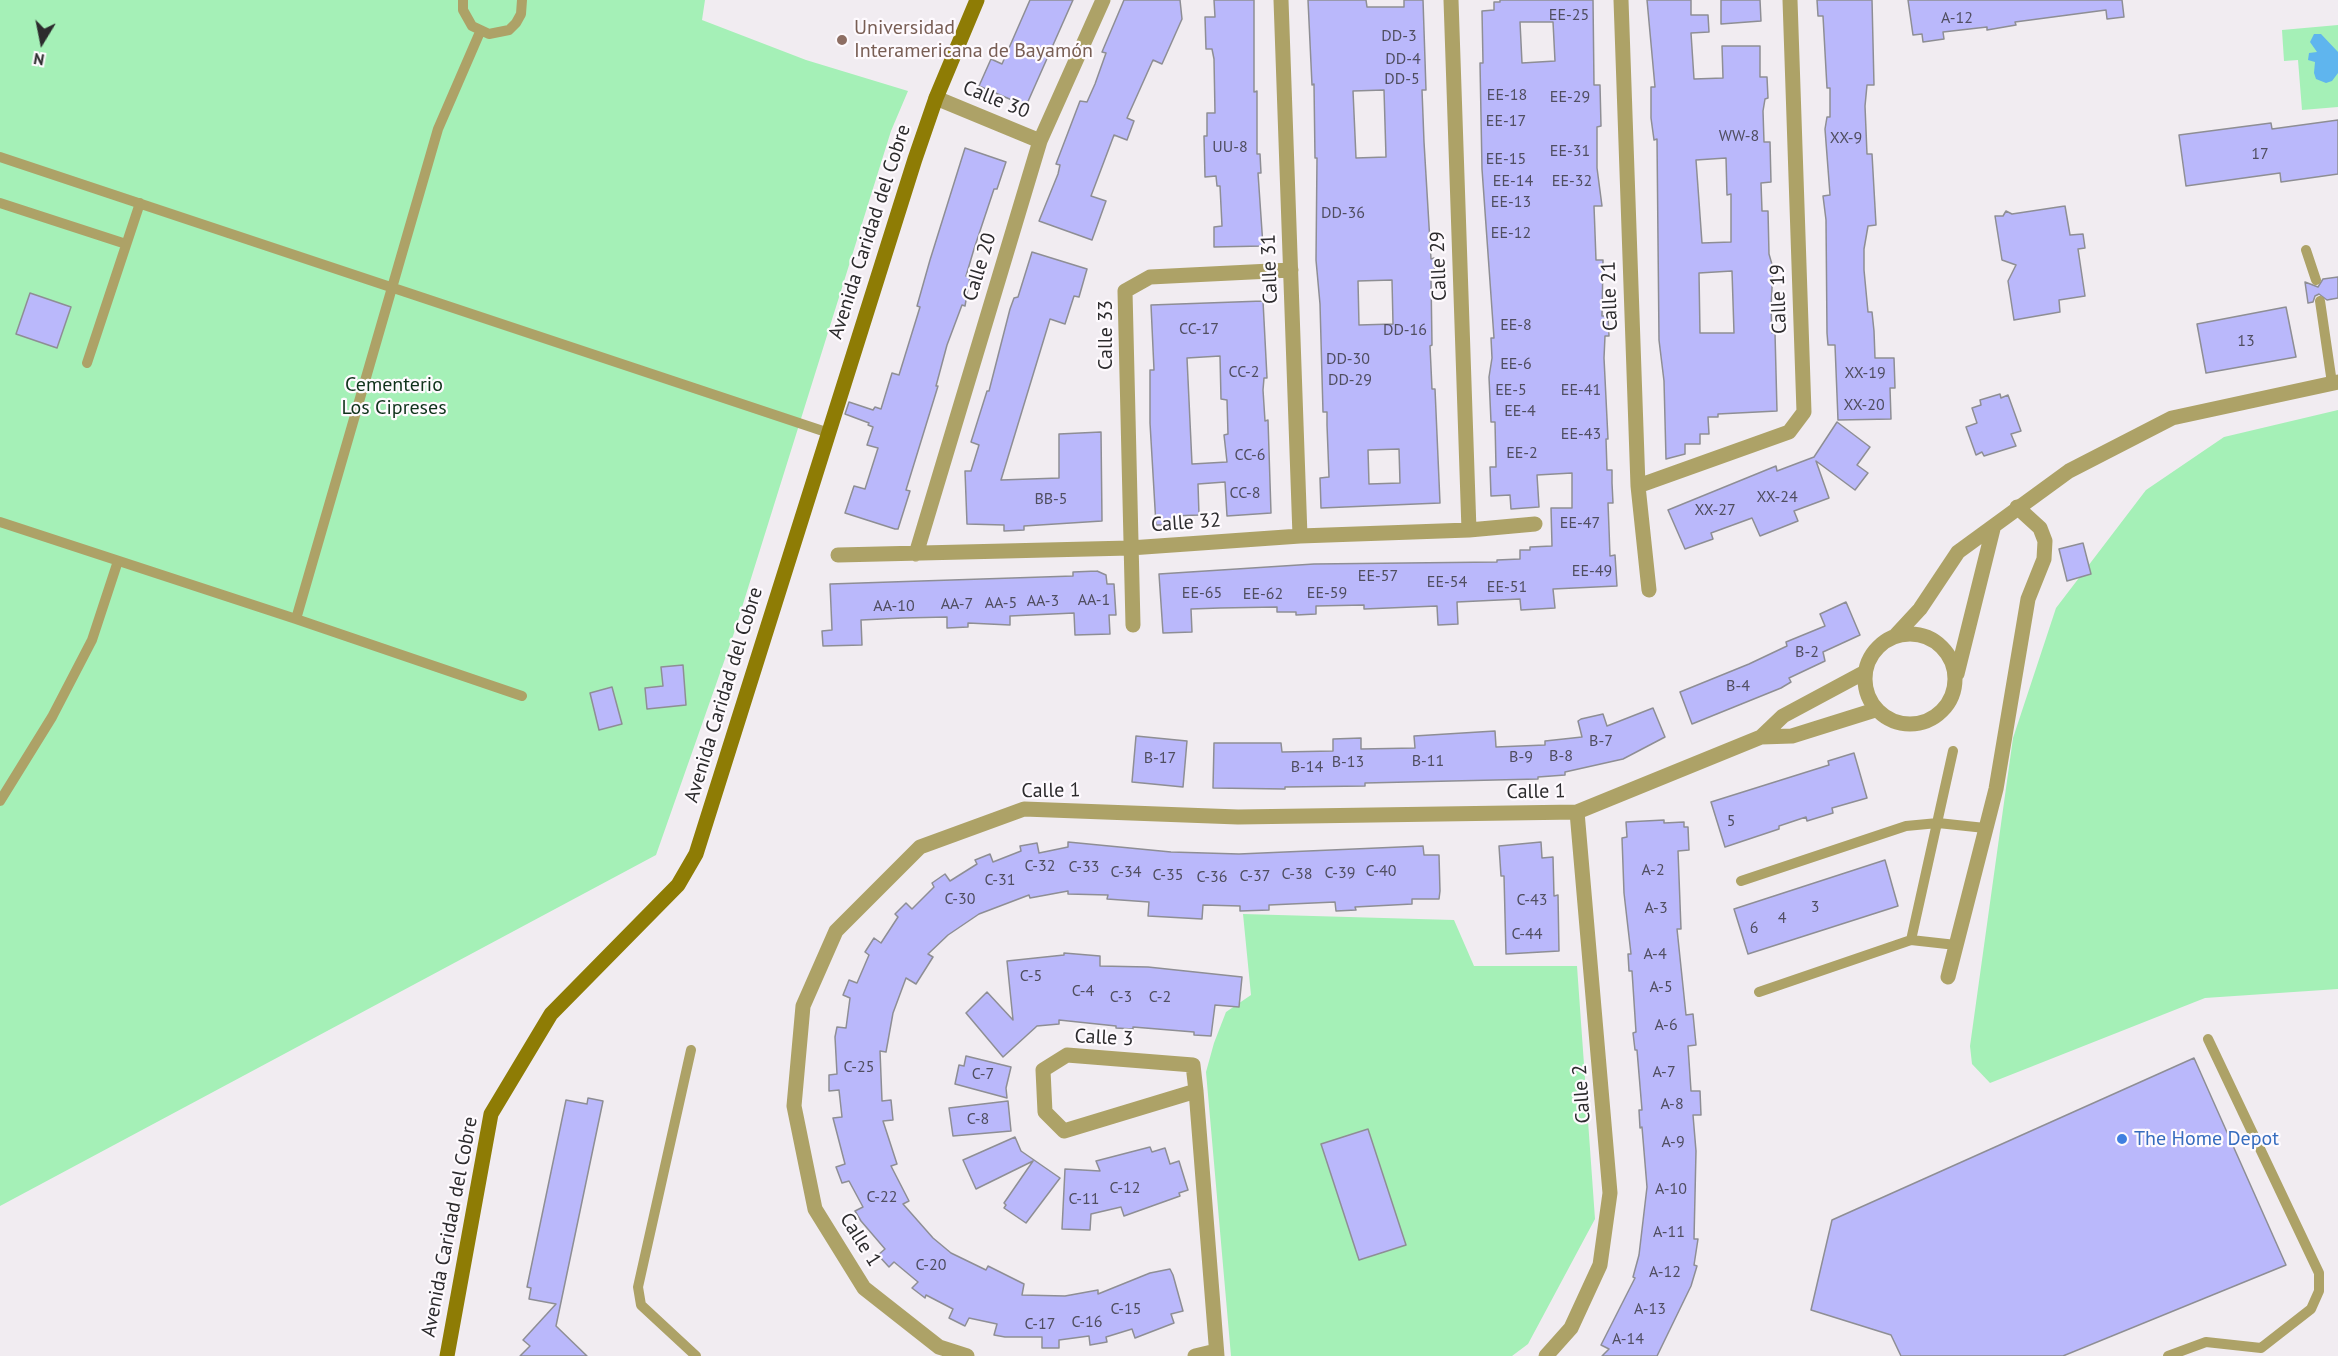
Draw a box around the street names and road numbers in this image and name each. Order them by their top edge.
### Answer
street label: Calle 30 [959,76,1033,124]
street label: Avenida Caridad del Cobre [824,122,916,342]
street label: Calle 20 [958,230,1002,304]
street label: Calle 29 [1426,231,1452,301]
street label: Calle 31 [1257,234,1283,304]
street label: Calle 21 [1597,261,1623,331]
street label: Calle 19 [1766,264,1792,334]
street label: Calle 33 [1094,300,1118,370]
street label: Calle 32 [1150,509,1222,537]
street label: Avenida Caridad del Cobre [680,584,768,806]
street label: Calle 1 [1021,778,1081,804]
street label: Calle 1 [1506,779,1566,805]
street label: Calle 3 [1074,1024,1134,1052]
street label: Calle 2 [1568,1064,1596,1124]
street label: Avenida Caridad del Cobre [417,1115,483,1339]
street label: Calle 1 [834,1209,886,1271]

